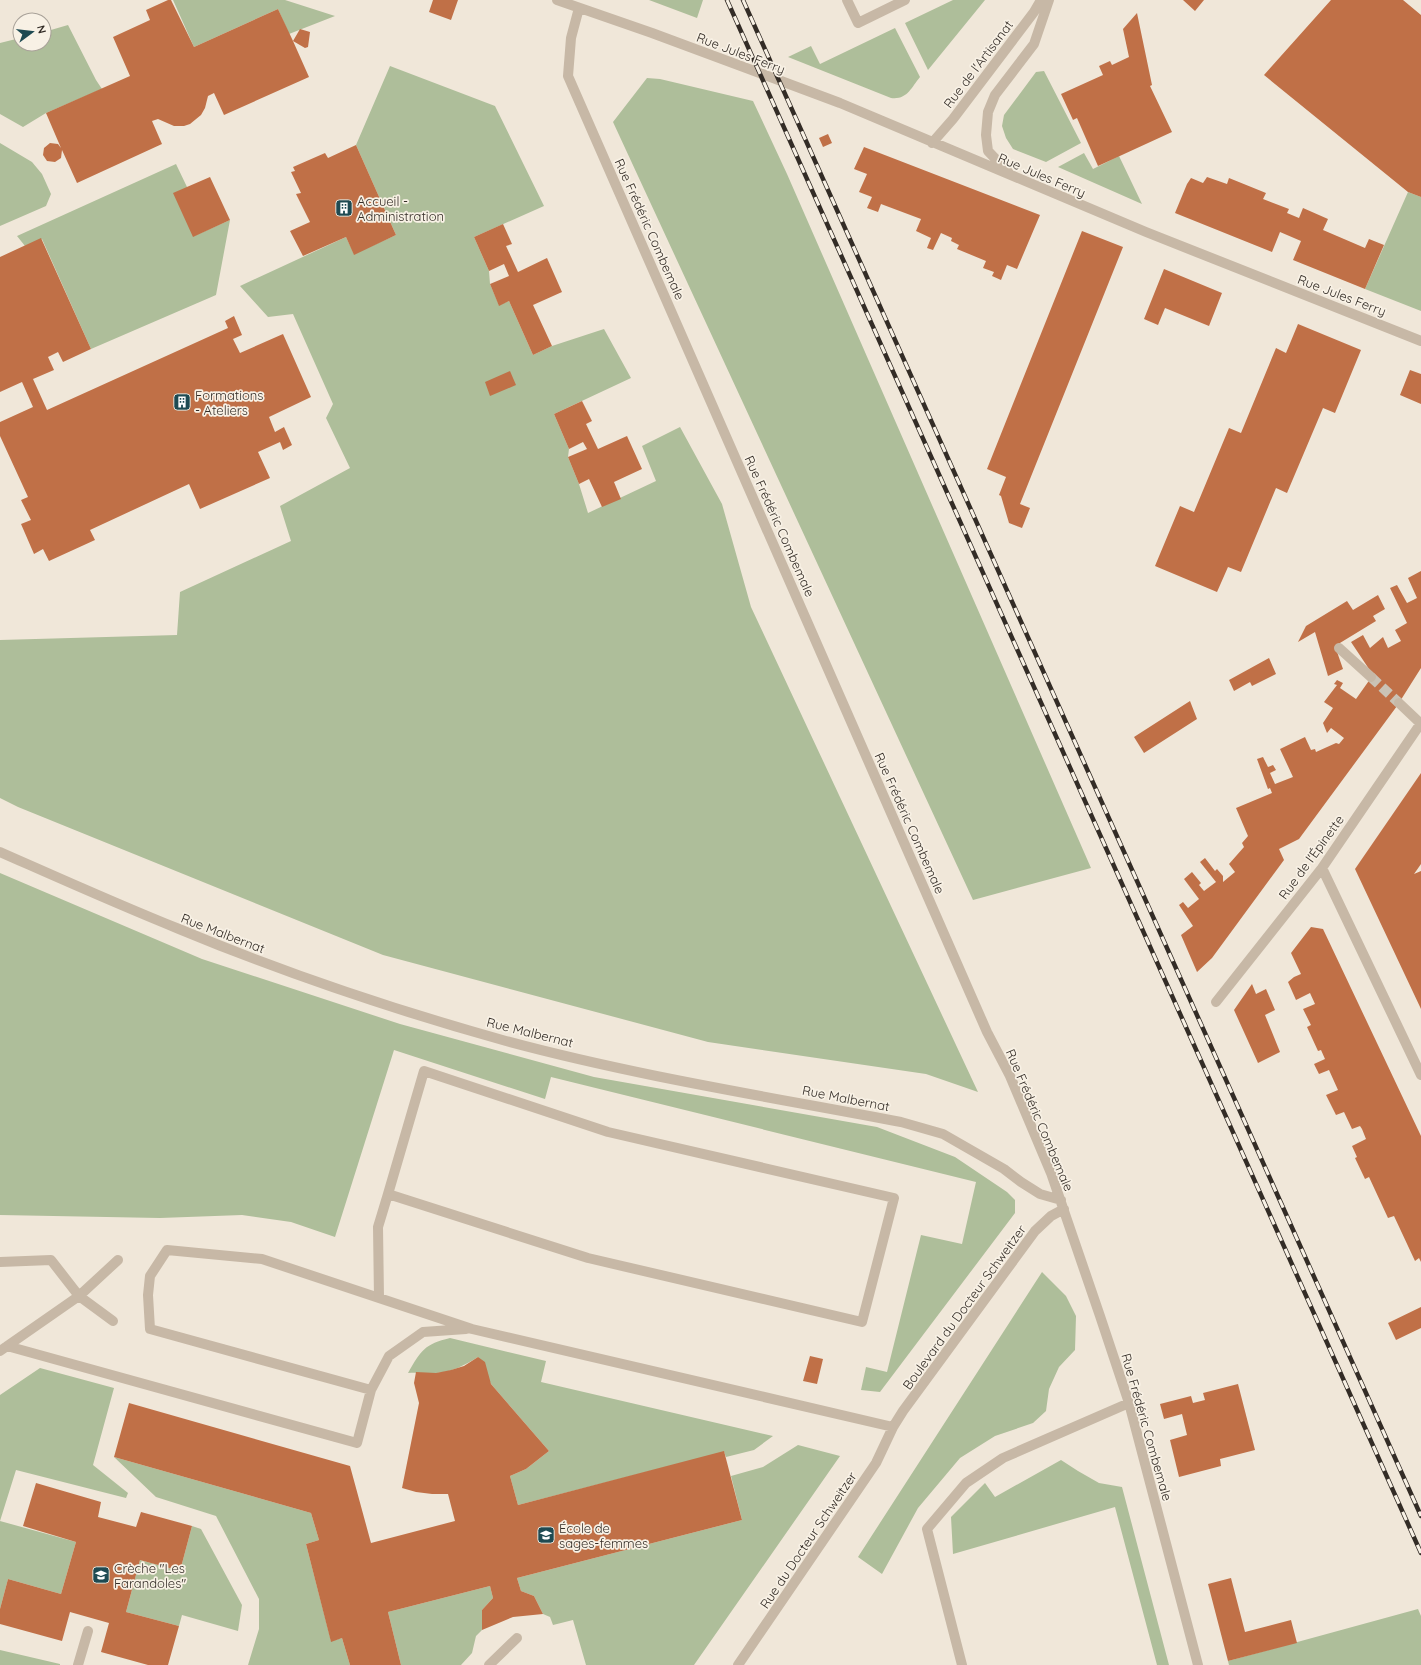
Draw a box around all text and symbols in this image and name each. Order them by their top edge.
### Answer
north arrow [12,12,52,52]
street label: Rue de l'Artisanat [940,17,1016,111]
text: N [34,24,49,35]
street label: Rue Jules Ferry [695,29,787,77]
street label: Rue Jules Ferry [996,149,1088,201]
street label: Rue Frédéric Combemale [612,156,688,302]
place label: Accueil - Administration [357,193,444,224]
building icon: Accueil - Administration [334,198,354,218]
street label: Rue Jules Ferry [1296,271,1388,319]
place label: Formations - Ateliers [195,387,263,418]
building icon: Formations - Ateliers [172,392,192,412]
street label: Rue Frédéric Combemale [742,453,818,599]
street label: Rue Frédéric Combemale [872,750,948,896]
street label: Rue de l'Épinette [1275,812,1347,902]
street label: Rue Malbernat [179,910,267,956]
street label: Rue Malbernat [485,1014,575,1050]
street label: Rue Frédéric Combemale [1003,1047,1077,1193]
street label: Rue Malbernat [801,1082,891,1114]
street label: Boulevard du Docteur Schweitzer [899,1222,1029,1392]
street label: Rue Frédéric Combemale [1118,1351,1176,1503]
street label: Rue du Docteur Schweitzer [756,1468,860,1612]
place label: École de sages-femmes [559,1520,648,1551]
school or university icon: École de sages-femmes [536,1525,556,1545]
place label: Crèche "Les Farandoles" [114,1560,186,1591]
school or university icon: Crèche "Les Farandoles" [91,1565,111,1585]

